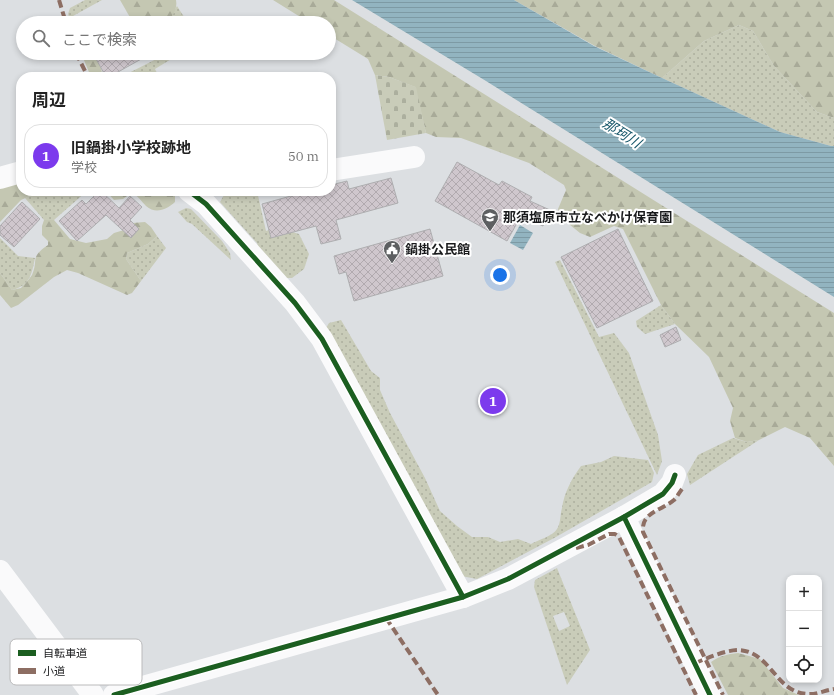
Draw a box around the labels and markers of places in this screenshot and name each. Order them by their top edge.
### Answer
school or university icon: 那須塩原市立なべかけ保育園 [480,207,500,232]
place label: 那須塩原市立なべかけ保育園 [503,209,672,226]
public building icon: 鍋掛公民館 [382,239,402,264]
place label: 鍋掛公民館 [405,241,470,258]
pin: 1 [480,386,506,416]

